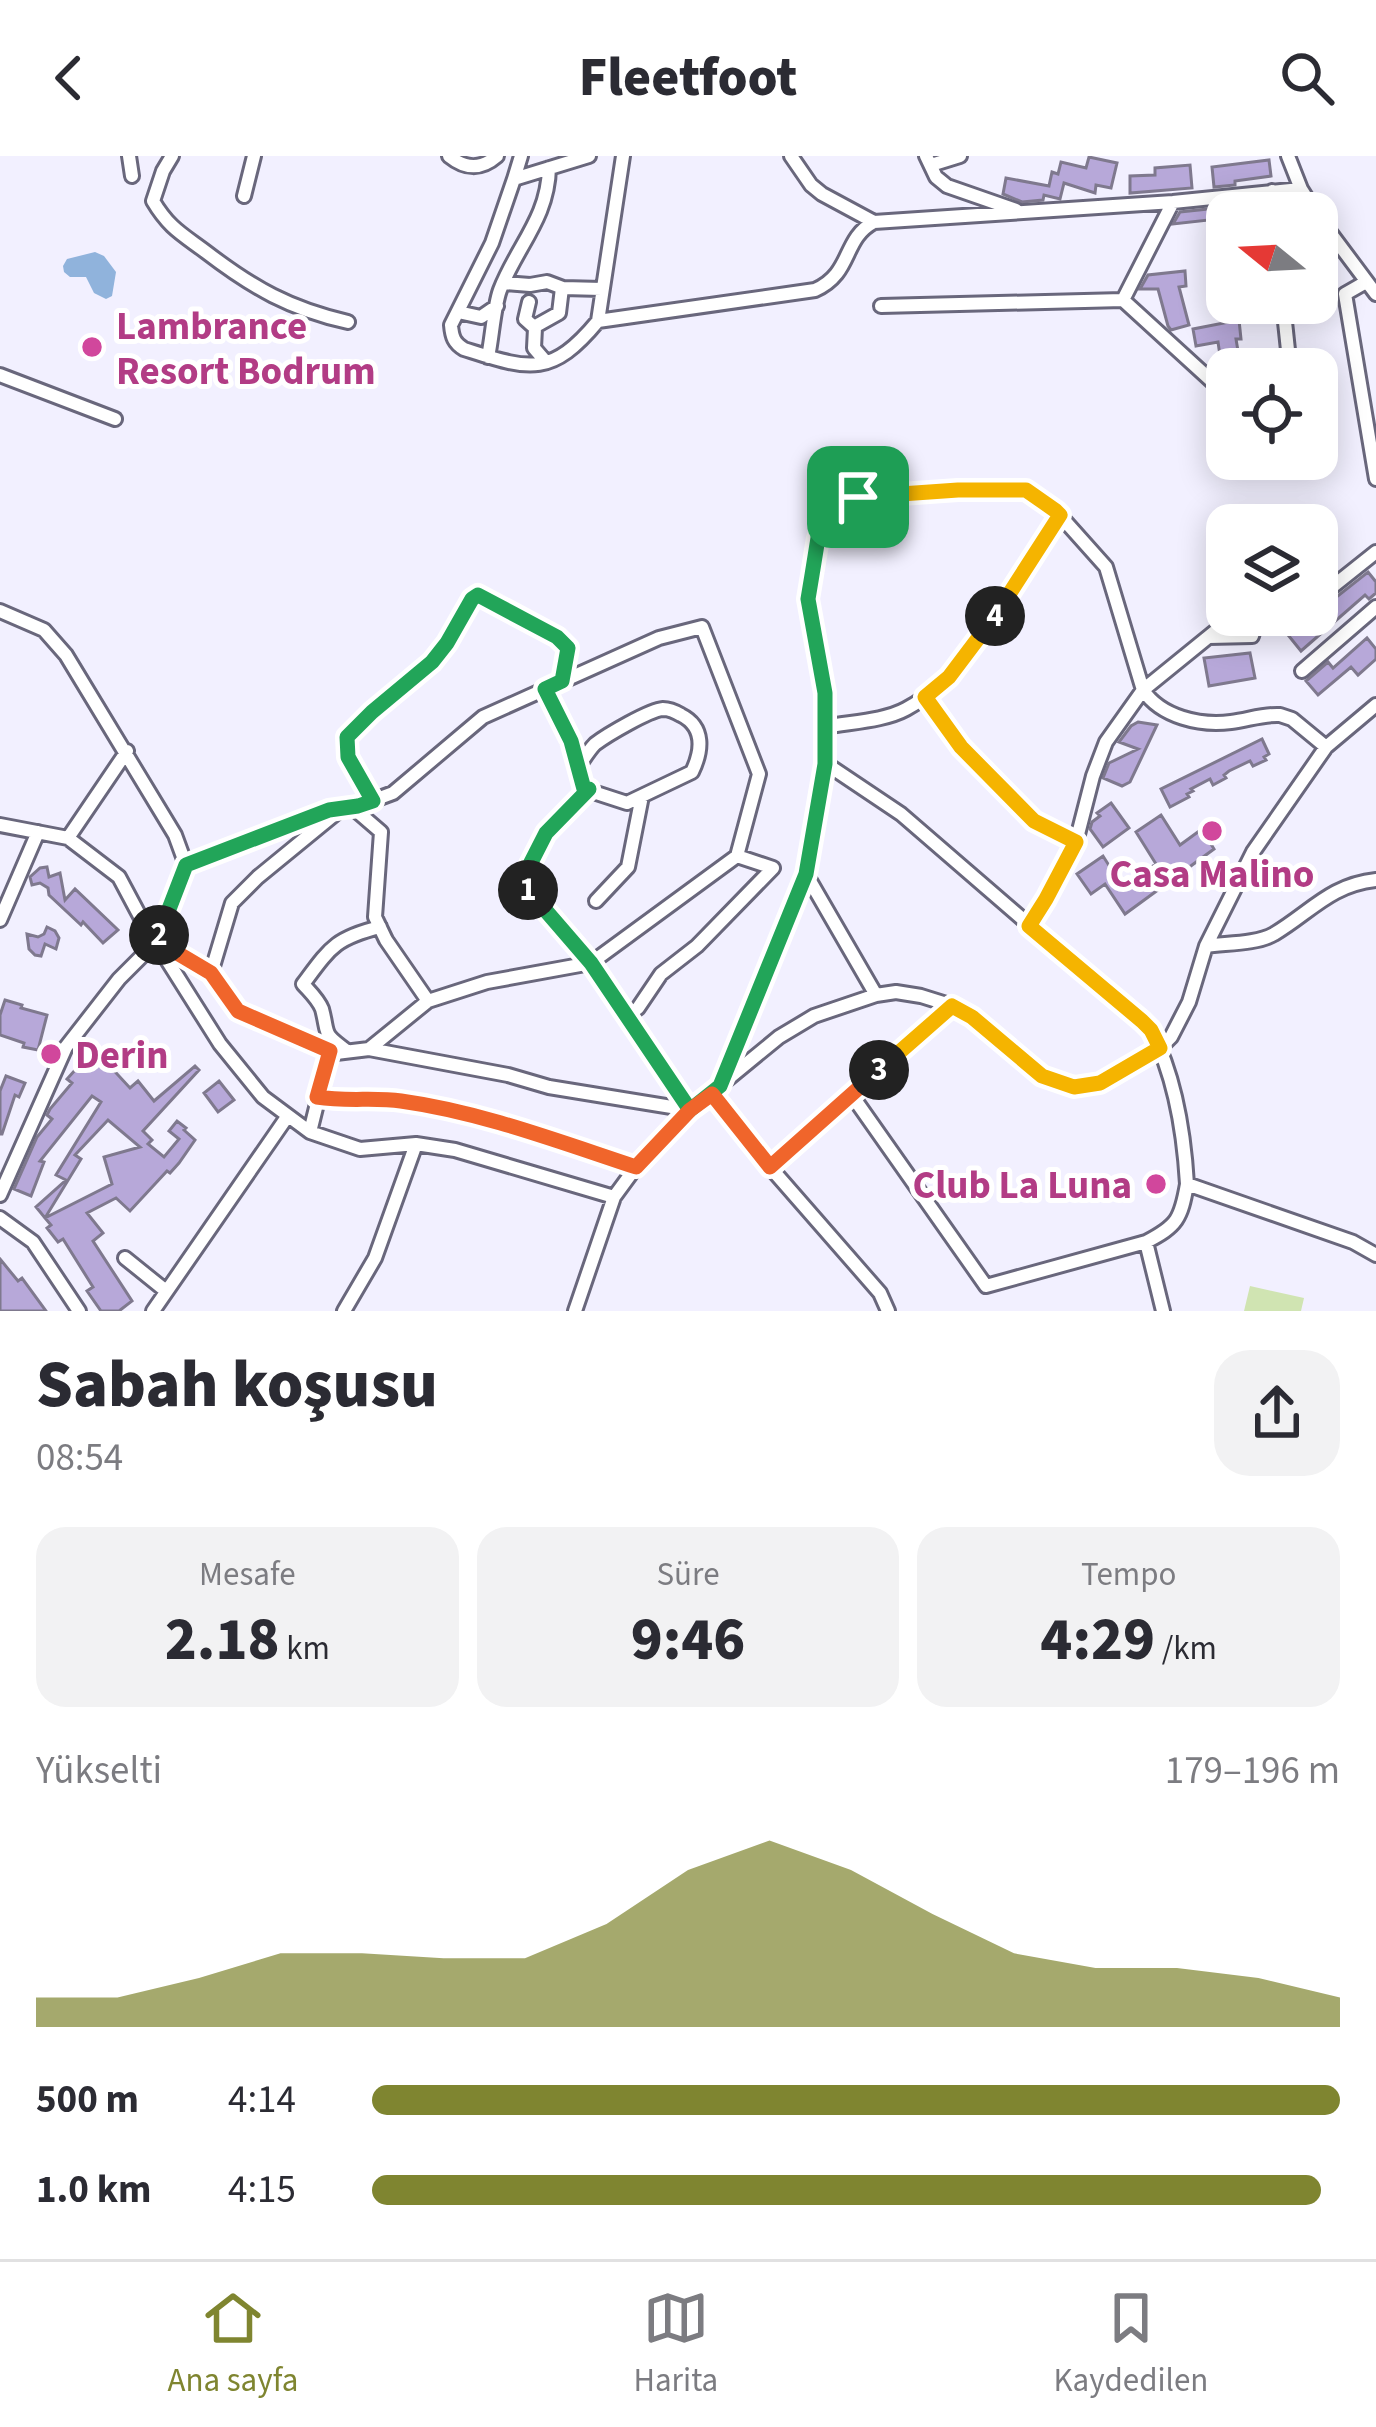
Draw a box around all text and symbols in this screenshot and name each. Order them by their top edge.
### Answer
text: Fleetfoot [579,40,797,117]
icon: back [36,45,102,111]
icon: search [1274,45,1340,111]
north arrow [1206,192,1338,324]
map controls [1206,192,1338,636]
place label: Lambrance Resort Bodrum [116,299,376,400]
marker: Lambrance Resort Bodrum [79,334,105,360]
button: locate [1206,348,1338,480]
pin [807,446,909,548]
icon: arrive [825,464,891,530]
button: layers [1206,504,1338,636]
pin: 4 [965,586,1025,646]
text: 4 [986,592,1004,639]
marker: Casa Malino [1199,818,1225,844]
place label: Casa Malino [1109,847,1315,903]
pin: 1 [498,860,558,920]
text: 1 [519,866,537,913]
pin: 2 [129,905,189,965]
text: 2 [150,911,168,958]
place label: Derin [75,1028,169,1084]
pin: 3 [849,1040,909,1100]
marker: Derin [38,1041,64,1067]
text: 3 [870,1046,888,1093]
place label: Club La Luna [912,1158,1132,1214]
marker: Club La Luna [1143,1171,1169,1197]
text: Sabah koşusu [36,1338,438,1432]
button: share [1214,1350,1340,1476]
text: 08:54 [36,1430,123,1486]
text: Mesafe [199,1551,296,1598]
text: Süre [656,1551,720,1598]
text: Tempo [1081,1551,1176,1598]
text: 2.18 [165,1598,280,1683]
text: 9:46 [631,1598,745,1683]
text: 4:29 [1040,1598,1155,1683]
text: km [280,1625,330,1672]
text: /km [1155,1625,1217,1672]
text: Yükselti [36,1743,162,1799]
text: 179–196 m [1165,1743,1340,1799]
text: 500 m [36,2072,139,2128]
text: 4:14 [228,2072,296,2128]
text: 1.0 km [36,2162,151,2218]
text: 4:15 [228,2162,296,2218]
tab: Ana sayfa [168,2285,298,2404]
tab: Harita [633,2285,718,2404]
tab: Kaydedilen [1053,2285,1208,2404]

